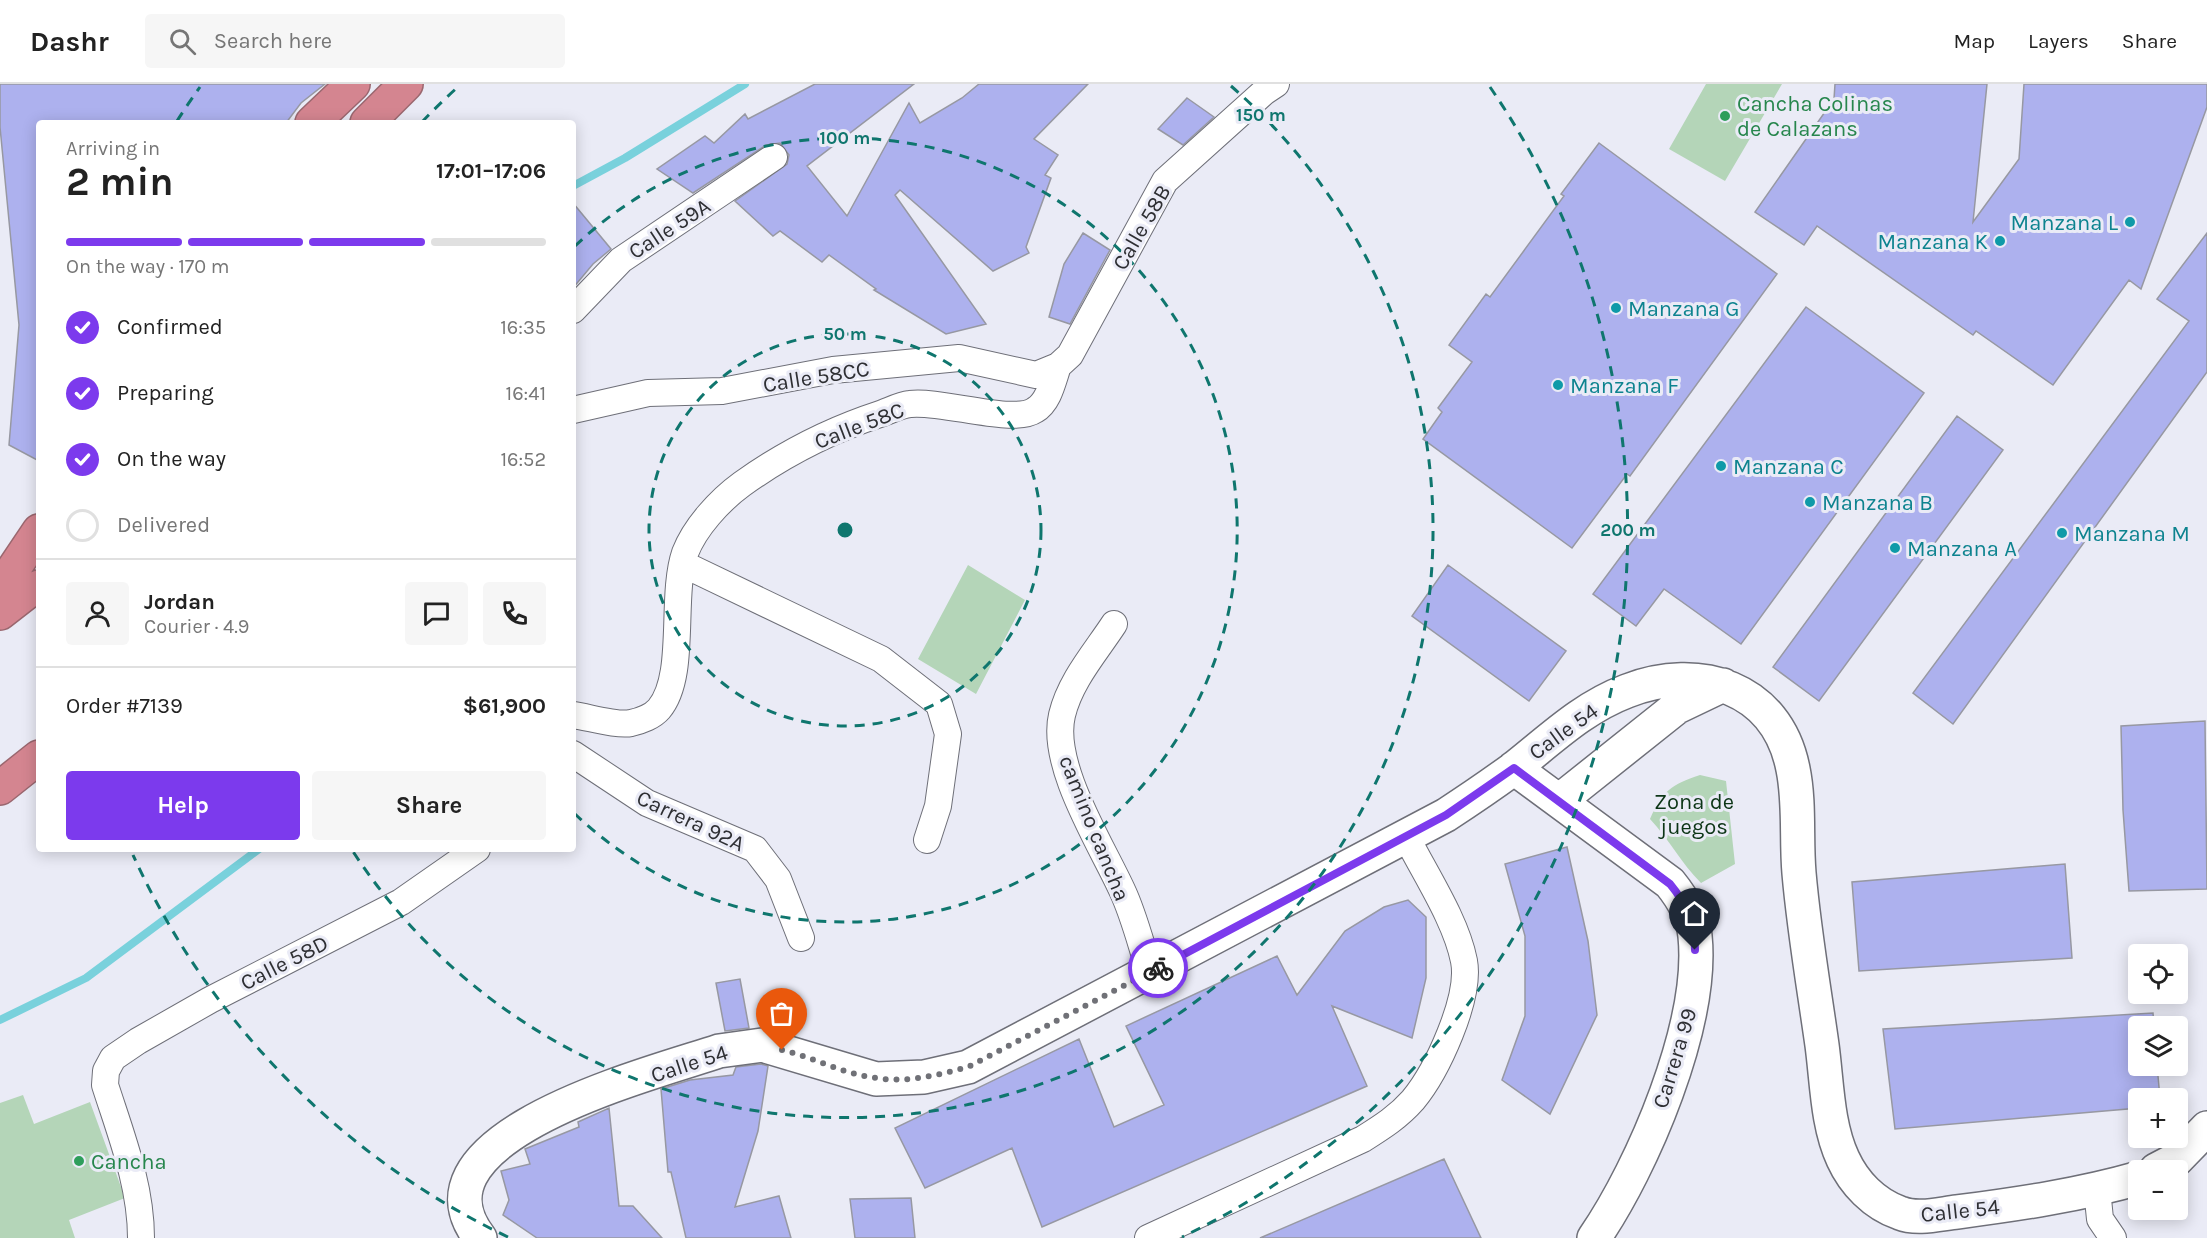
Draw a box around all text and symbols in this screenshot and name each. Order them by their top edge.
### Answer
search box [145,14,565,68]
text: Dashr [30,25,109,58]
icon: search [166,25,199,58]
text: Search here [214,28,332,54]
text: Map [1953,29,1995,53]
text: Layers [2028,29,2089,53]
text: Share [2122,29,2177,53]
place label: Cancha Colinas de Calazans [1737,91,1893,142]
text: 150 m [1236,104,1286,126]
marker: Cancha Colinas de Calazans [1718,109,1732,123]
text: 100 m [820,127,870,149]
text: Arriving in [66,137,160,160]
text: 17:01–17:06 [436,158,546,184]
text: 2 min [66,159,174,205]
street label: Calle 58B [1107,180,1177,275]
street label: Calle 59A [624,193,716,265]
place label: Manzana L [2011,210,2119,236]
marker: Manzana L [2123,215,2137,229]
place label: Manzana K [1877,229,1988,255]
marker: Manzana K [1993,234,2007,248]
text: On the way · 170 m [66,255,230,278]
place label: Manzana G [1628,296,1739,322]
marker: Manzana G [1609,301,1623,315]
icon: check [66,311,99,344]
text: Confirmed [117,314,223,340]
text: 16:35 [500,316,546,339]
text: 50 m [823,323,867,345]
street label: Calle 58CC [761,356,871,398]
place label: Manzana F [1570,373,1679,399]
icon: check [66,377,99,410]
marker: Manzana F [1551,378,1565,392]
text: Preparing [117,380,214,406]
text: 16:41 [506,382,546,405]
street label: Calle 58C [811,397,908,455]
icon: check [66,443,99,476]
text: On the way [117,446,226,472]
text: 16:52 [500,448,546,471]
place label: Manzana C [1733,454,1844,480]
marker: Manzana C [1714,459,1728,473]
place label: Manzana B [1822,490,1933,516]
marker: Manzana B [1803,495,1817,509]
text: Delivered [117,512,210,538]
text: 200 m [1600,519,1656,541]
centre of rings [835,520,855,540]
place label: Manzana M [2074,521,2190,547]
marker: Manzana M [2055,526,2069,540]
place label: Manzana A [1907,536,2017,562]
marker: Manzana A [1888,541,1902,555]
button: person [66,582,129,645]
button: chat [405,582,468,645]
button: phone [483,582,546,645]
text: Jordan [144,589,215,615]
text: Courier · 4.9 [144,615,249,638]
text: Order #7139 [66,693,183,719]
text: $61,900 [463,693,546,719]
street label: Calle 54 [1524,698,1603,766]
street label: camino cancha [1053,752,1135,905]
button: Help [66,771,300,840]
button: Share [312,771,546,840]
street label: Carrera 92A [632,785,749,857]
park label: Zona de juegos [1654,789,1734,840]
pin [1669,888,1720,950]
icon: home [1678,897,1711,930]
street label: Calle 58D [236,930,333,996]
courier [1128,938,1188,998]
map controls [2128,944,2188,1220]
button: locate [2128,944,2188,1004]
icon: bike [1142,952,1175,985]
pin [756,988,807,1050]
icon: bag [765,997,798,1030]
street label: Carrera 99 [1647,1005,1703,1112]
button: layers [2128,1016,2188,1076]
street label: Calle 54 [648,1039,731,1089]
button: + [2128,1088,2188,1148]
place label: Cancha [91,1149,167,1175]
marker: Cancha [72,1154,86,1168]
button: − [2128,1160,2188,1220]
street label: Calle 54 [1919,1194,2001,1228]

